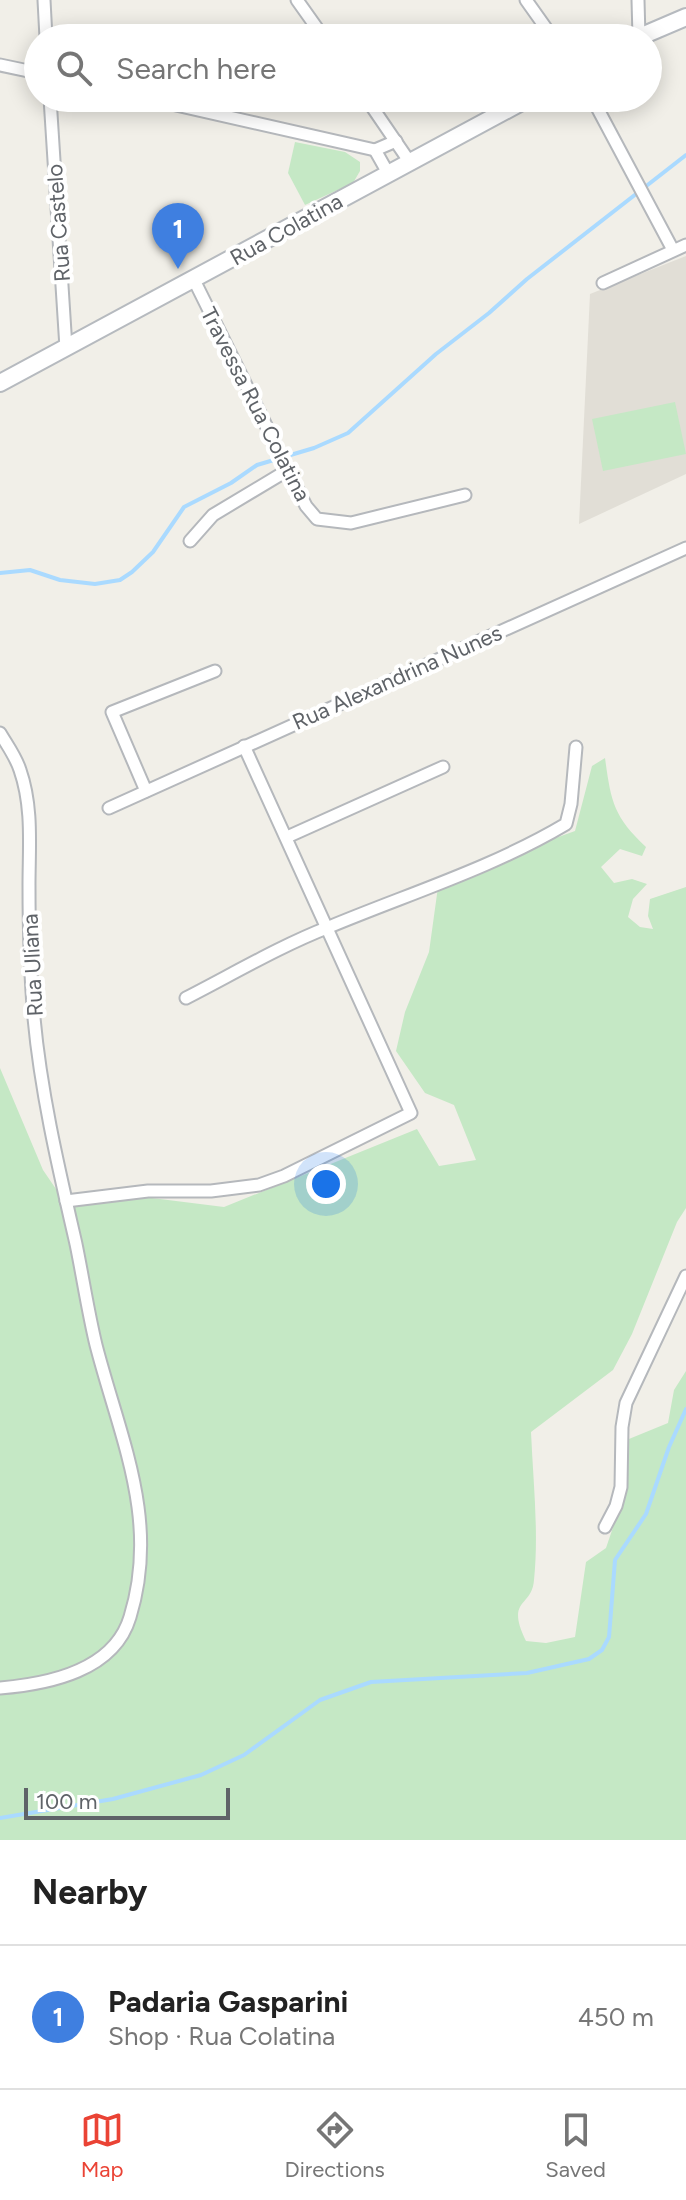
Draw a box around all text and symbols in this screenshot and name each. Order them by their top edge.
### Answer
search box [24,24,662,112]
icon: search [52,46,96,90]
text: Search here [116,50,276,87]
street label: Rua Castelo [41,163,76,283]
street label: Rua Colatina [225,187,347,271]
pin: 1 [152,203,204,269]
street label: Travessa Rua Colatina [195,303,316,506]
street label: Rua Alexandrina Nunes [288,619,506,736]
street label: Rua Uliana [16,913,49,1017]
your location [306,1164,346,1204]
scale bar [24,1784,230,1820]
text: 100 m [36,1788,97,1815]
text: Nearby [32,1872,147,1913]
text: Padaria Gasparini [108,1983,348,2020]
text: 1 [53,2001,63,2033]
text: 450 m [578,2001,654,2033]
text: Shop · Rua Colatina [108,2020,335,2052]
tab: Map [80,2108,124,2183]
tab: Directions [285,2108,385,2183]
tab: Saved [545,2108,606,2183]

